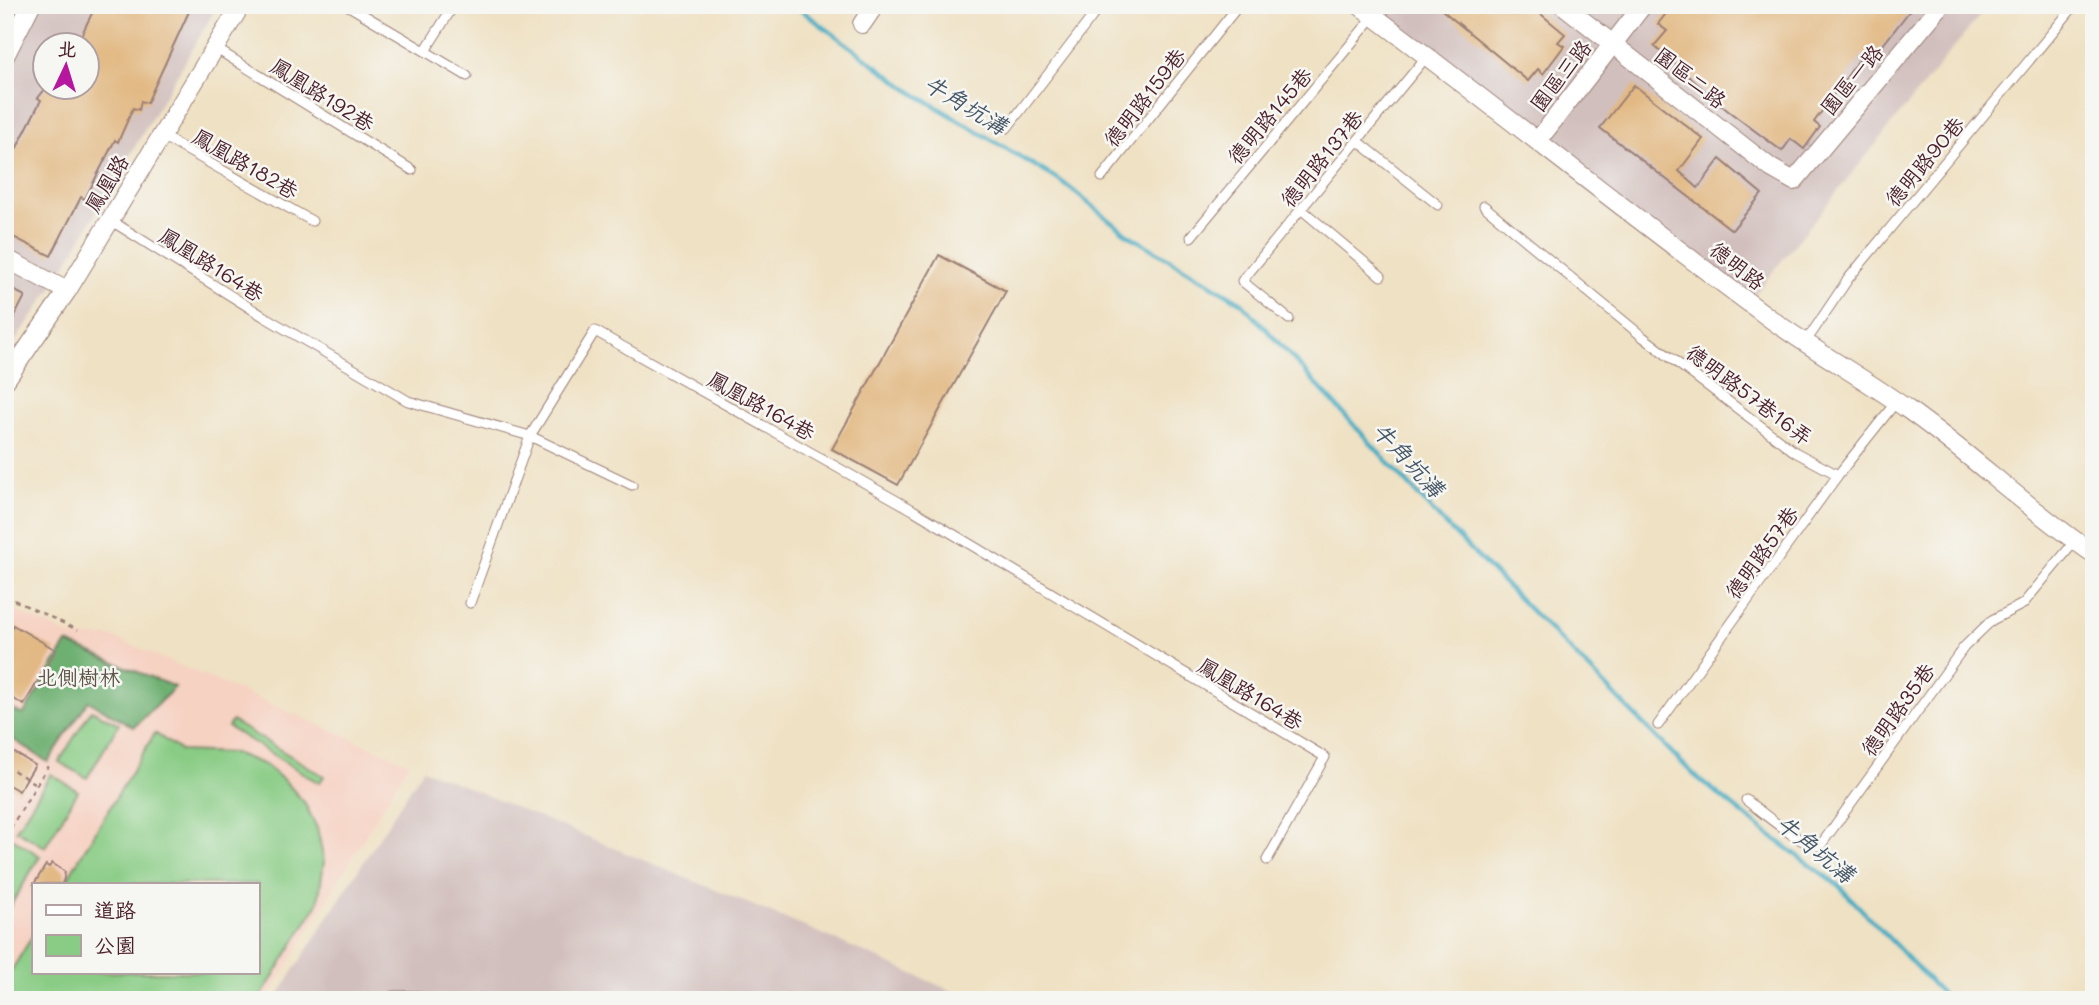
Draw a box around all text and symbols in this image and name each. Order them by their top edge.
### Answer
north arrow [32,32,102,102]
street label: 園區三路 [1524,34,1596,116]
text: 北 [57,35,78,62]
street label: 園區一路 [1814,38,1888,120]
street label: 園區二路 [1650,41,1732,113]
street label: 德明路159巷 [1097,42,1191,152]
street label: 鳳凰路192巷 [266,51,380,137]
street label: 德明路145巷 [1221,61,1317,169]
water label: 牛角坑溝 [919,67,1015,142]
street label: 德明路137巷 [1274,104,1368,212]
street label: 德明路90巷 [1879,110,1969,212]
street label: 鳳凰路182巷 [188,122,304,204]
street label: 鳳凰路 [78,149,134,217]
street label: 鳳凰路164巷 [155,221,269,307]
street label: 德明路 [1705,235,1771,295]
street label: 德明路57巷16弄 [1682,338,1818,450]
street label: 鳳凰路164巷 [704,364,820,446]
water label: 牛角坑溝 [1367,415,1453,504]
street label: 德明路57巷 [1718,500,1804,604]
street label: 鳳凰路164巷 [1193,651,1309,735]
street label: 德明路35巷 [1854,657,1940,761]
park label: 北側樹林 [36,663,120,690]
water label: 牛角坑溝 [1771,807,1863,890]
legend [32,883,259,974]
text: 道路 [94,896,136,923]
text: 公園 [94,931,136,958]

